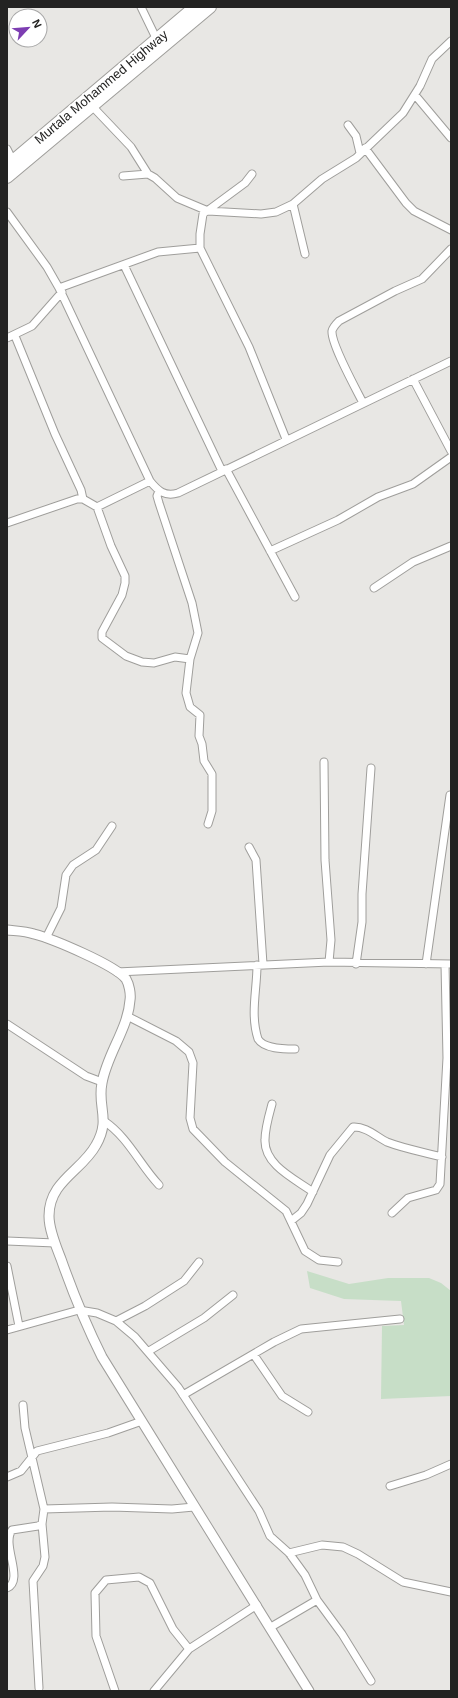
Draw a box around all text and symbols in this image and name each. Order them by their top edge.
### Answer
north arrow [8,8,48,48]
text: N [30,17,44,30]
street label: Murtala Mohammed Highway [31,27,171,147]

